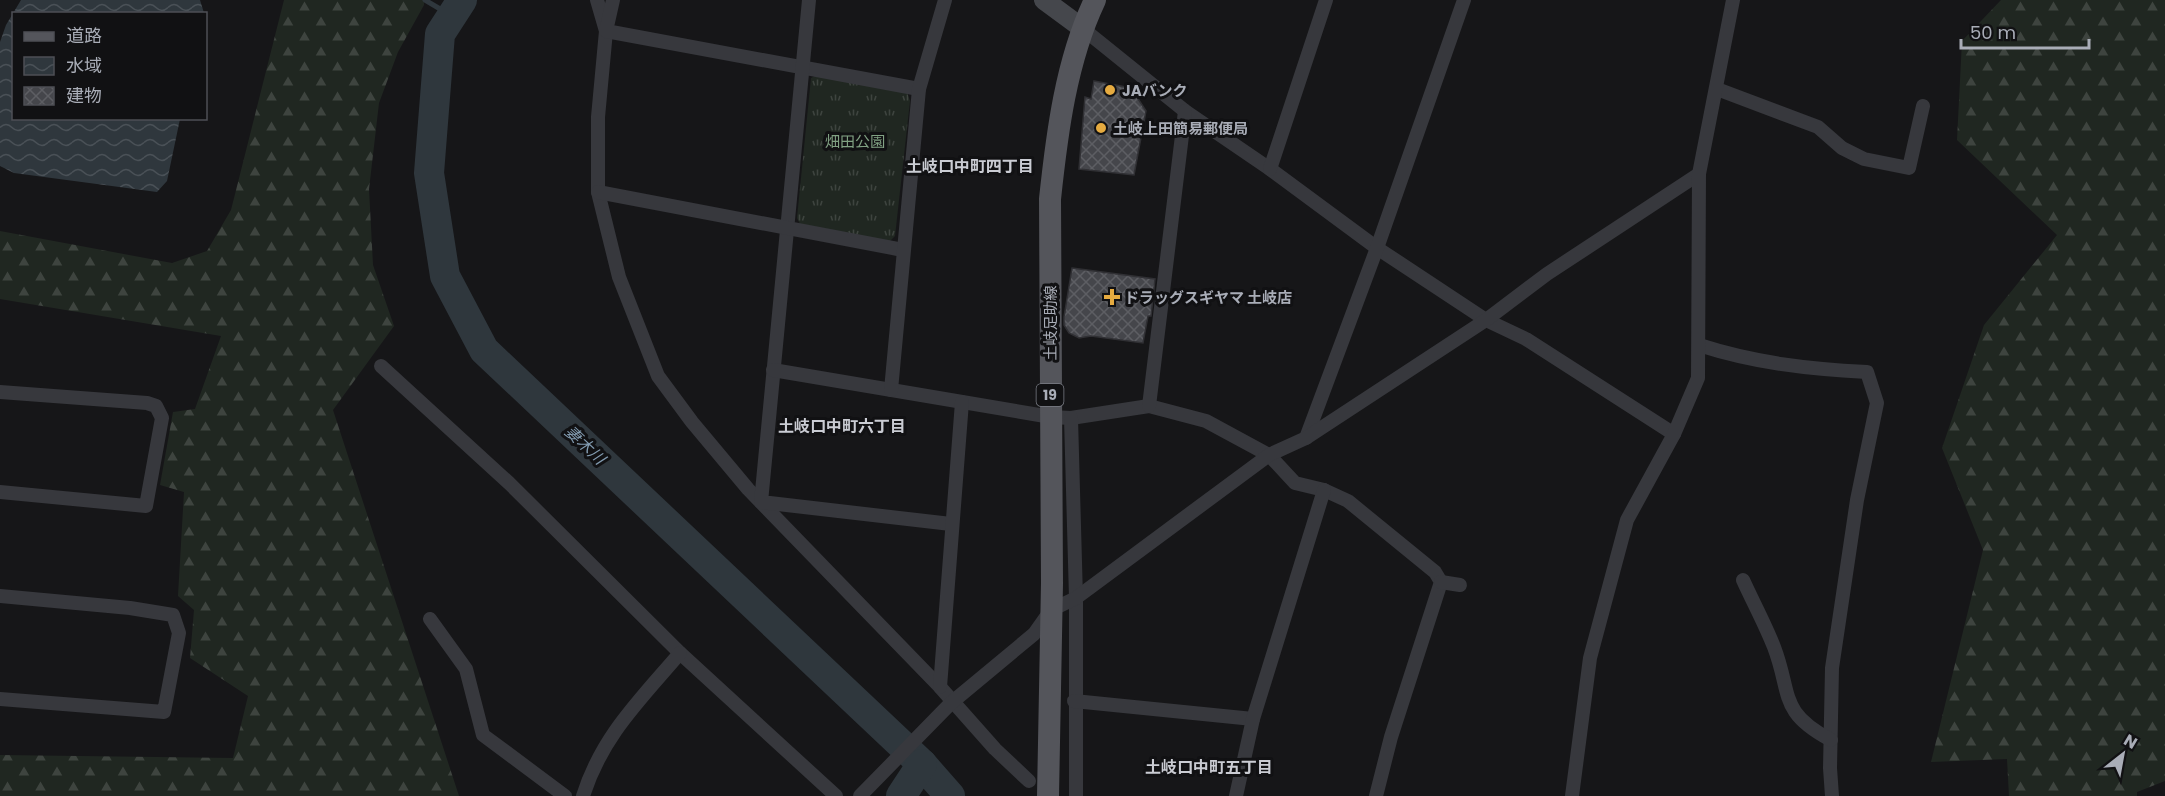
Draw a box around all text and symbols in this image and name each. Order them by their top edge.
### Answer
legend [12,12,207,120]
scale bar [1961,12,2088,50]
text: 50 m [1970,20,2016,45]
text: 道路 [66,23,102,48]
text: 水域 [66,53,102,78]
place label: JAバンク [1122,80,1187,101]
text: 建物 [66,83,102,108]
marker: JAバンク [1103,83,1117,97]
place label: 土岐上田簡易郵便局 [1113,118,1248,139]
marker: 土岐上田簡易郵便局 [1094,121,1108,135]
park label: 畑田公園 [825,131,885,152]
district label: 土岐口中町四丁目 [906,155,1034,178]
street label: 土岐足助線 [1040,285,1061,361]
place label: ドラッグスギヤマ 土岐店 [1124,287,1292,308]
marker: ドラッグスギヤマ 土岐店 [1105,290,1119,304]
road number: 19 [1036,384,1064,406]
district label: 土岐口中町六丁目 [778,415,906,438]
water label: 妻木川 [560,420,612,471]
north arrow [2093,724,2153,784]
text: N [2119,729,2142,755]
district label: 土岐口中町五丁目 [1145,756,1273,779]

